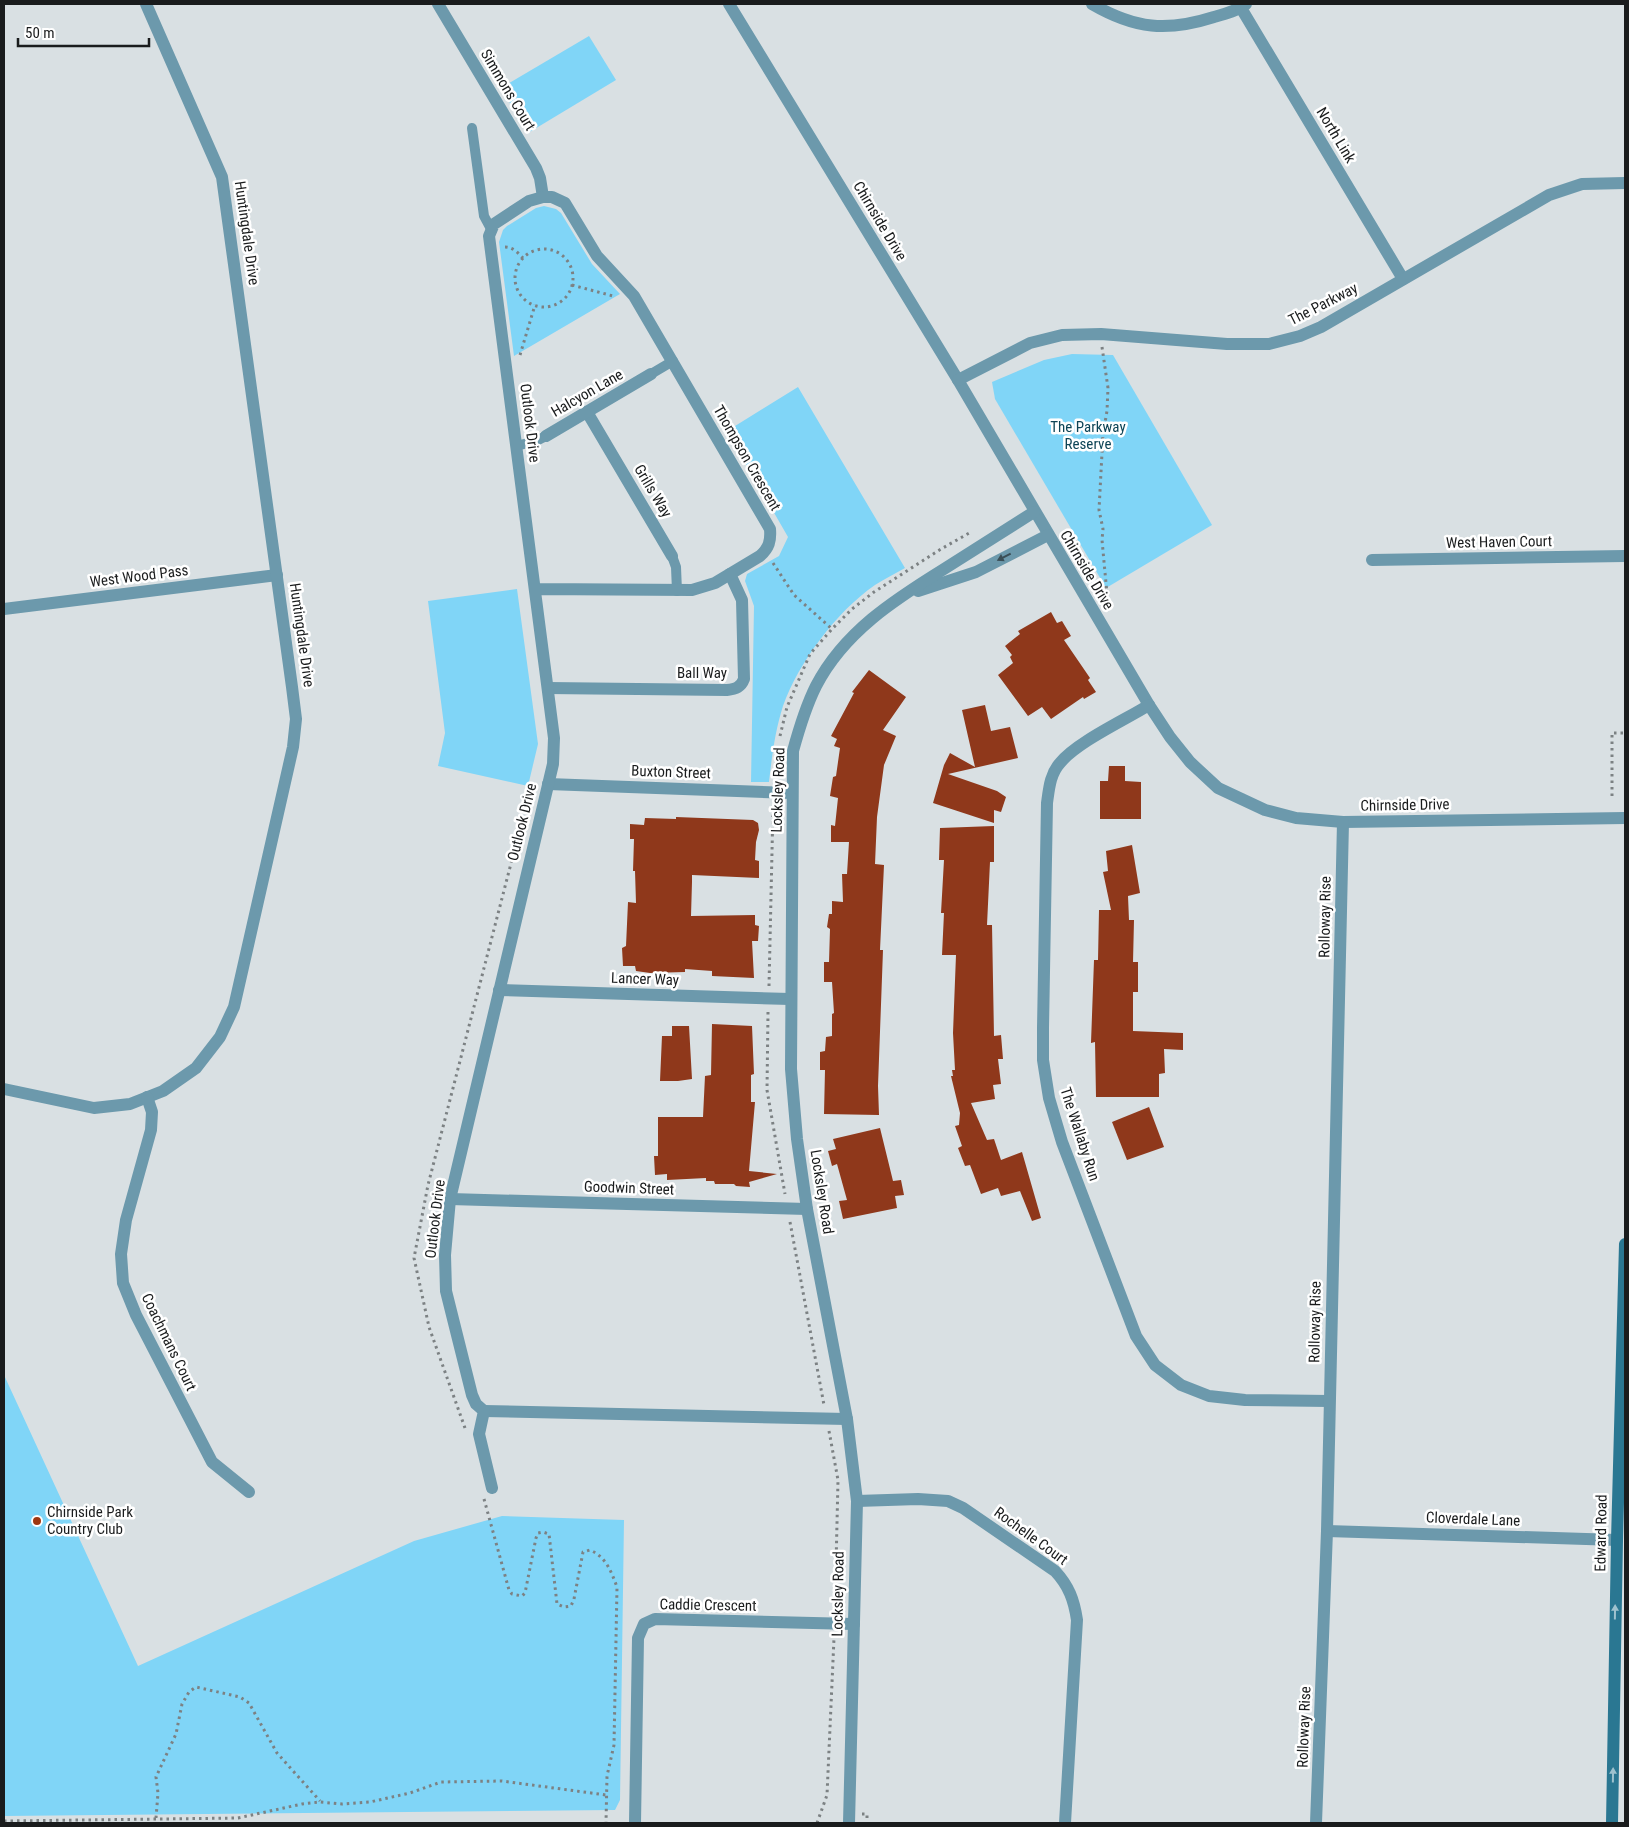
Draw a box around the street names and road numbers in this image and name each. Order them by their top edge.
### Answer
street label: Simmons Court [477,46,539,134]
street label: North Link [1312,104,1360,166]
street label: Chirnside Drive [849,178,911,264]
street label: Huntingdale Drive [231,180,263,286]
street label: The Parkway [1285,279,1361,329]
street label: Halcyon Lane [548,365,626,421]
street label: Outlook Drive [516,383,544,463]
street label: Thompson Crescent [709,402,785,514]
street label: Grills Way [630,461,676,521]
street label: Chirnside Drive [1056,527,1118,613]
street label: West Haven Court [1446,532,1552,552]
street label: West Wood Pass [89,561,189,591]
street label: Huntingdale Drive [286,582,318,688]
street label: Ball Way [677,664,727,682]
street label: Locksley Road [768,747,788,833]
street label: Buxton Street [631,762,711,782]
street label: Outlook Drive [504,781,540,863]
street label: Chirnside Drive [1360,795,1450,815]
street label: Rolloway Rise [1315,876,1335,958]
street label: Lancer Way [611,969,679,989]
street label: The Wallaby Run [1056,1085,1104,1183]
street label: Locksley Road [806,1148,838,1236]
street label: Goodwin Street [584,1177,674,1199]
street label: Outlook Drive [421,1179,449,1259]
street label: Rolloway Rise [1305,1281,1325,1363]
street label: Coachmans Court [138,1290,200,1394]
street label: Edward Road [1591,1494,1611,1572]
street label: Rochelle Court [991,1503,1071,1569]
street label: Cloverdale Lane [1426,1508,1520,1530]
street label: Locksley Road [828,1551,848,1637]
street label: Caddie Crescent [659,1595,757,1615]
street label: Rolloway Rise [1294,1686,1314,1768]

